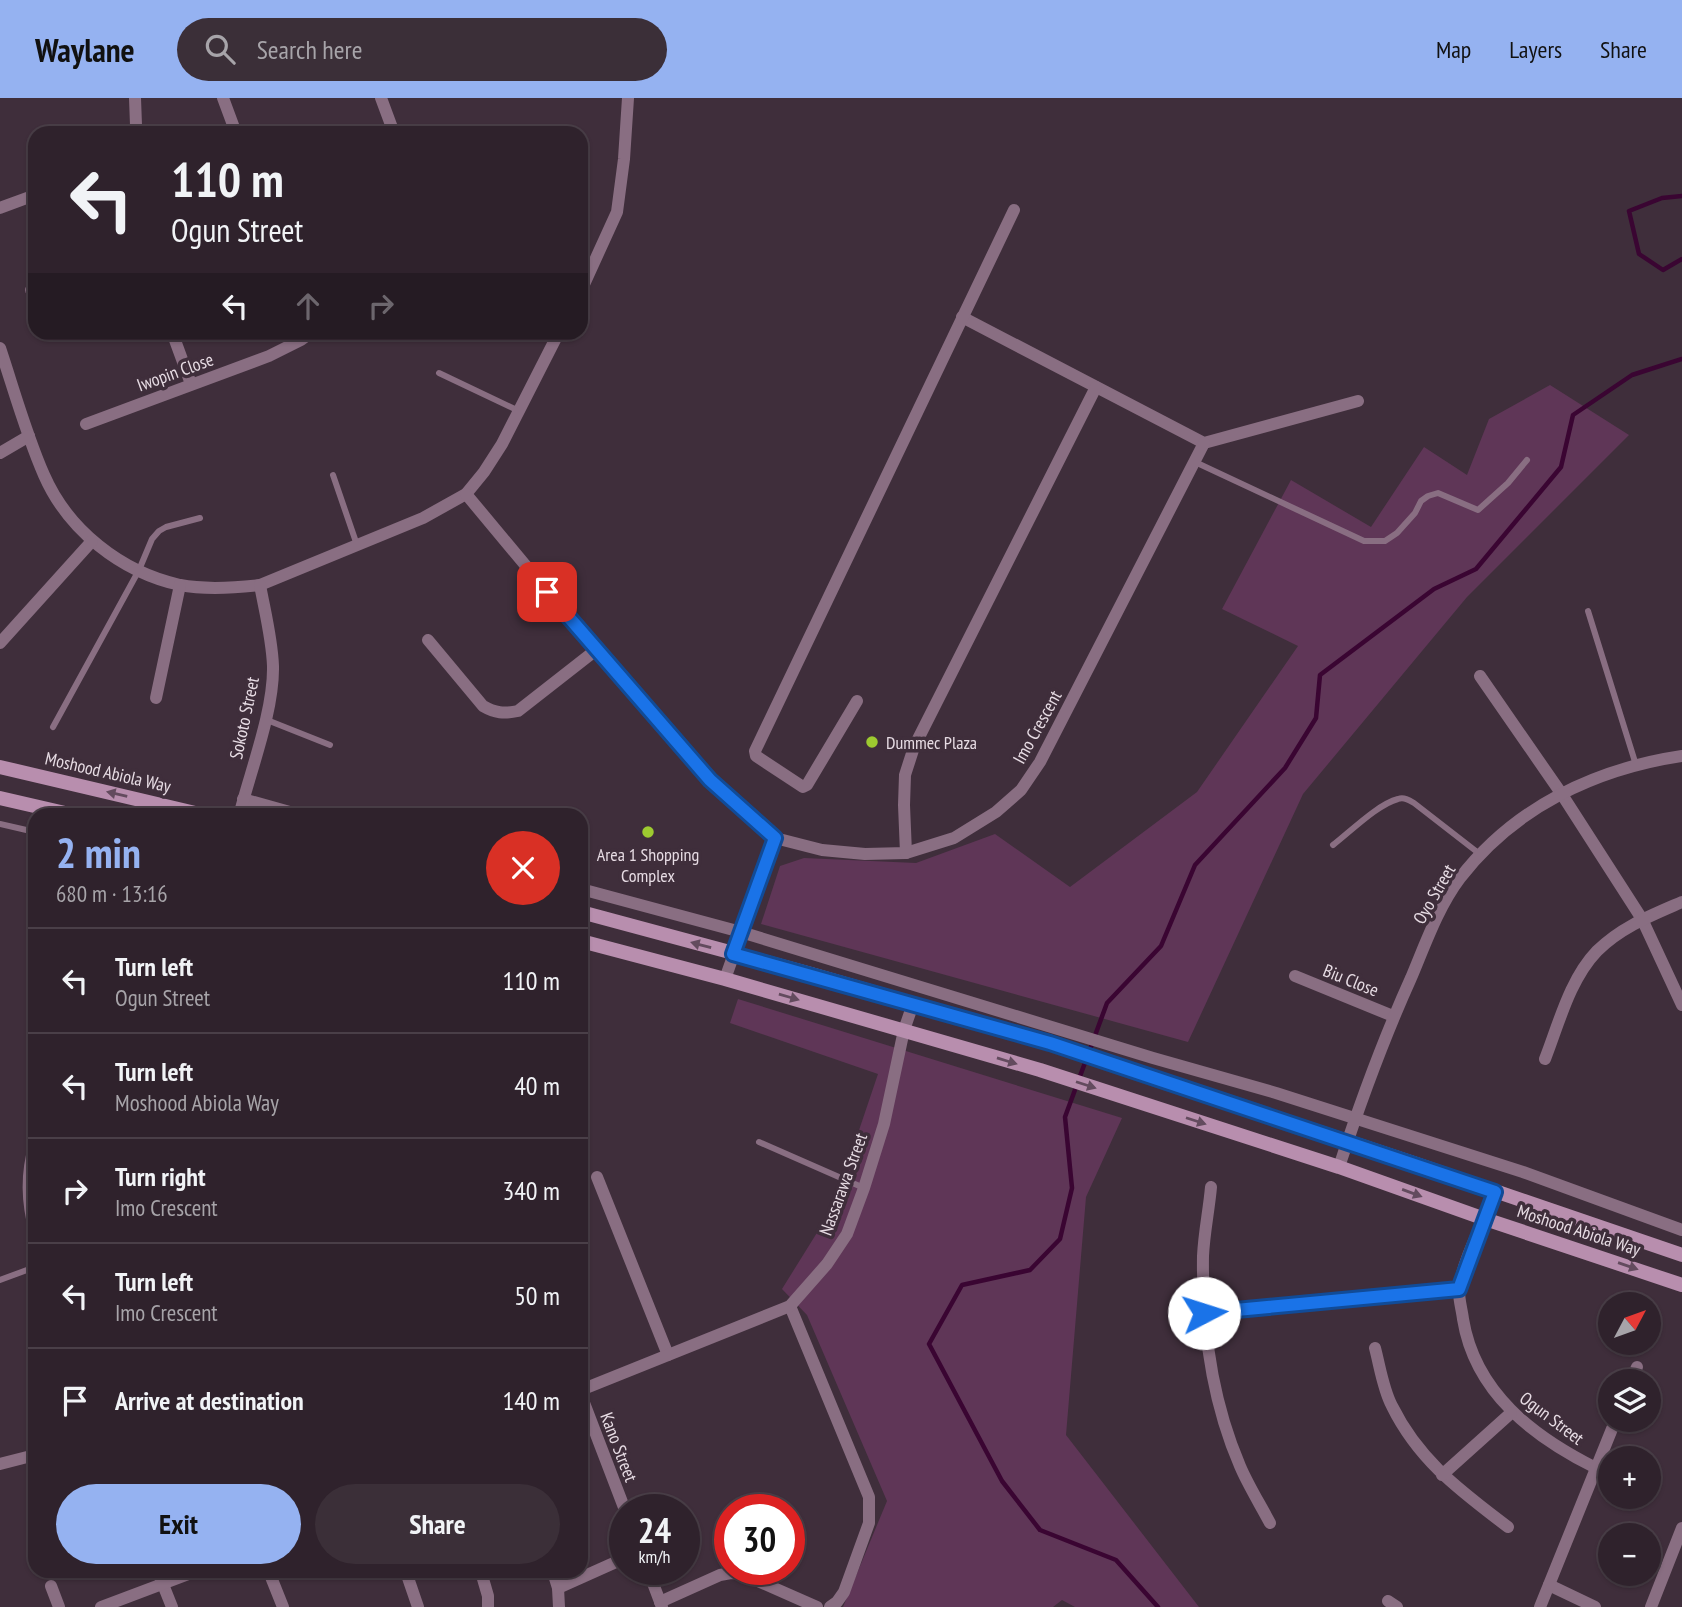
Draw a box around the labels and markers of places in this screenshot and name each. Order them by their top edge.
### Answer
pin [517,562,577,622]
place label: Dummec Plaza [886,731,977,754]
marker: Dummec Plaza [864,734,880,750]
marker: Area 1 Shopping Complex [640,824,656,840]
place label: Area 1 Shopping Complex [597,843,699,887]

